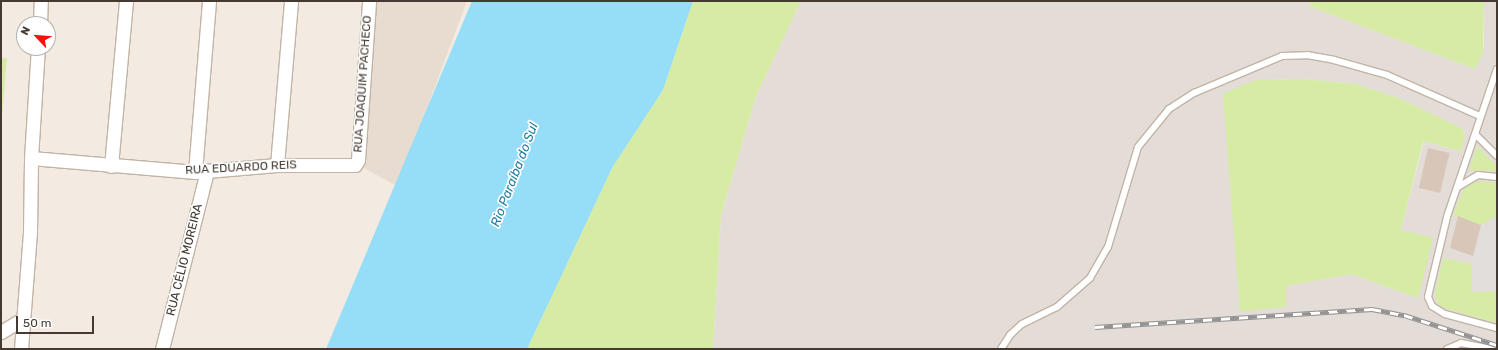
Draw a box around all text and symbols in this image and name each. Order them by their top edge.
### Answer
street label: RUA JOAQUIM PACHECO [351,15,375,153]
north arrow [16,16,56,56]
text: N [18,25,33,37]
water label: Rio Paraíba do Sul [488,121,542,229]
street label: RUA EDUARDO REIS [185,158,297,178]
street label: RUA CÉLIO MOREIRA [164,202,206,318]
scale bar [18,308,96,334]
text: 50 m [23,316,51,330]

